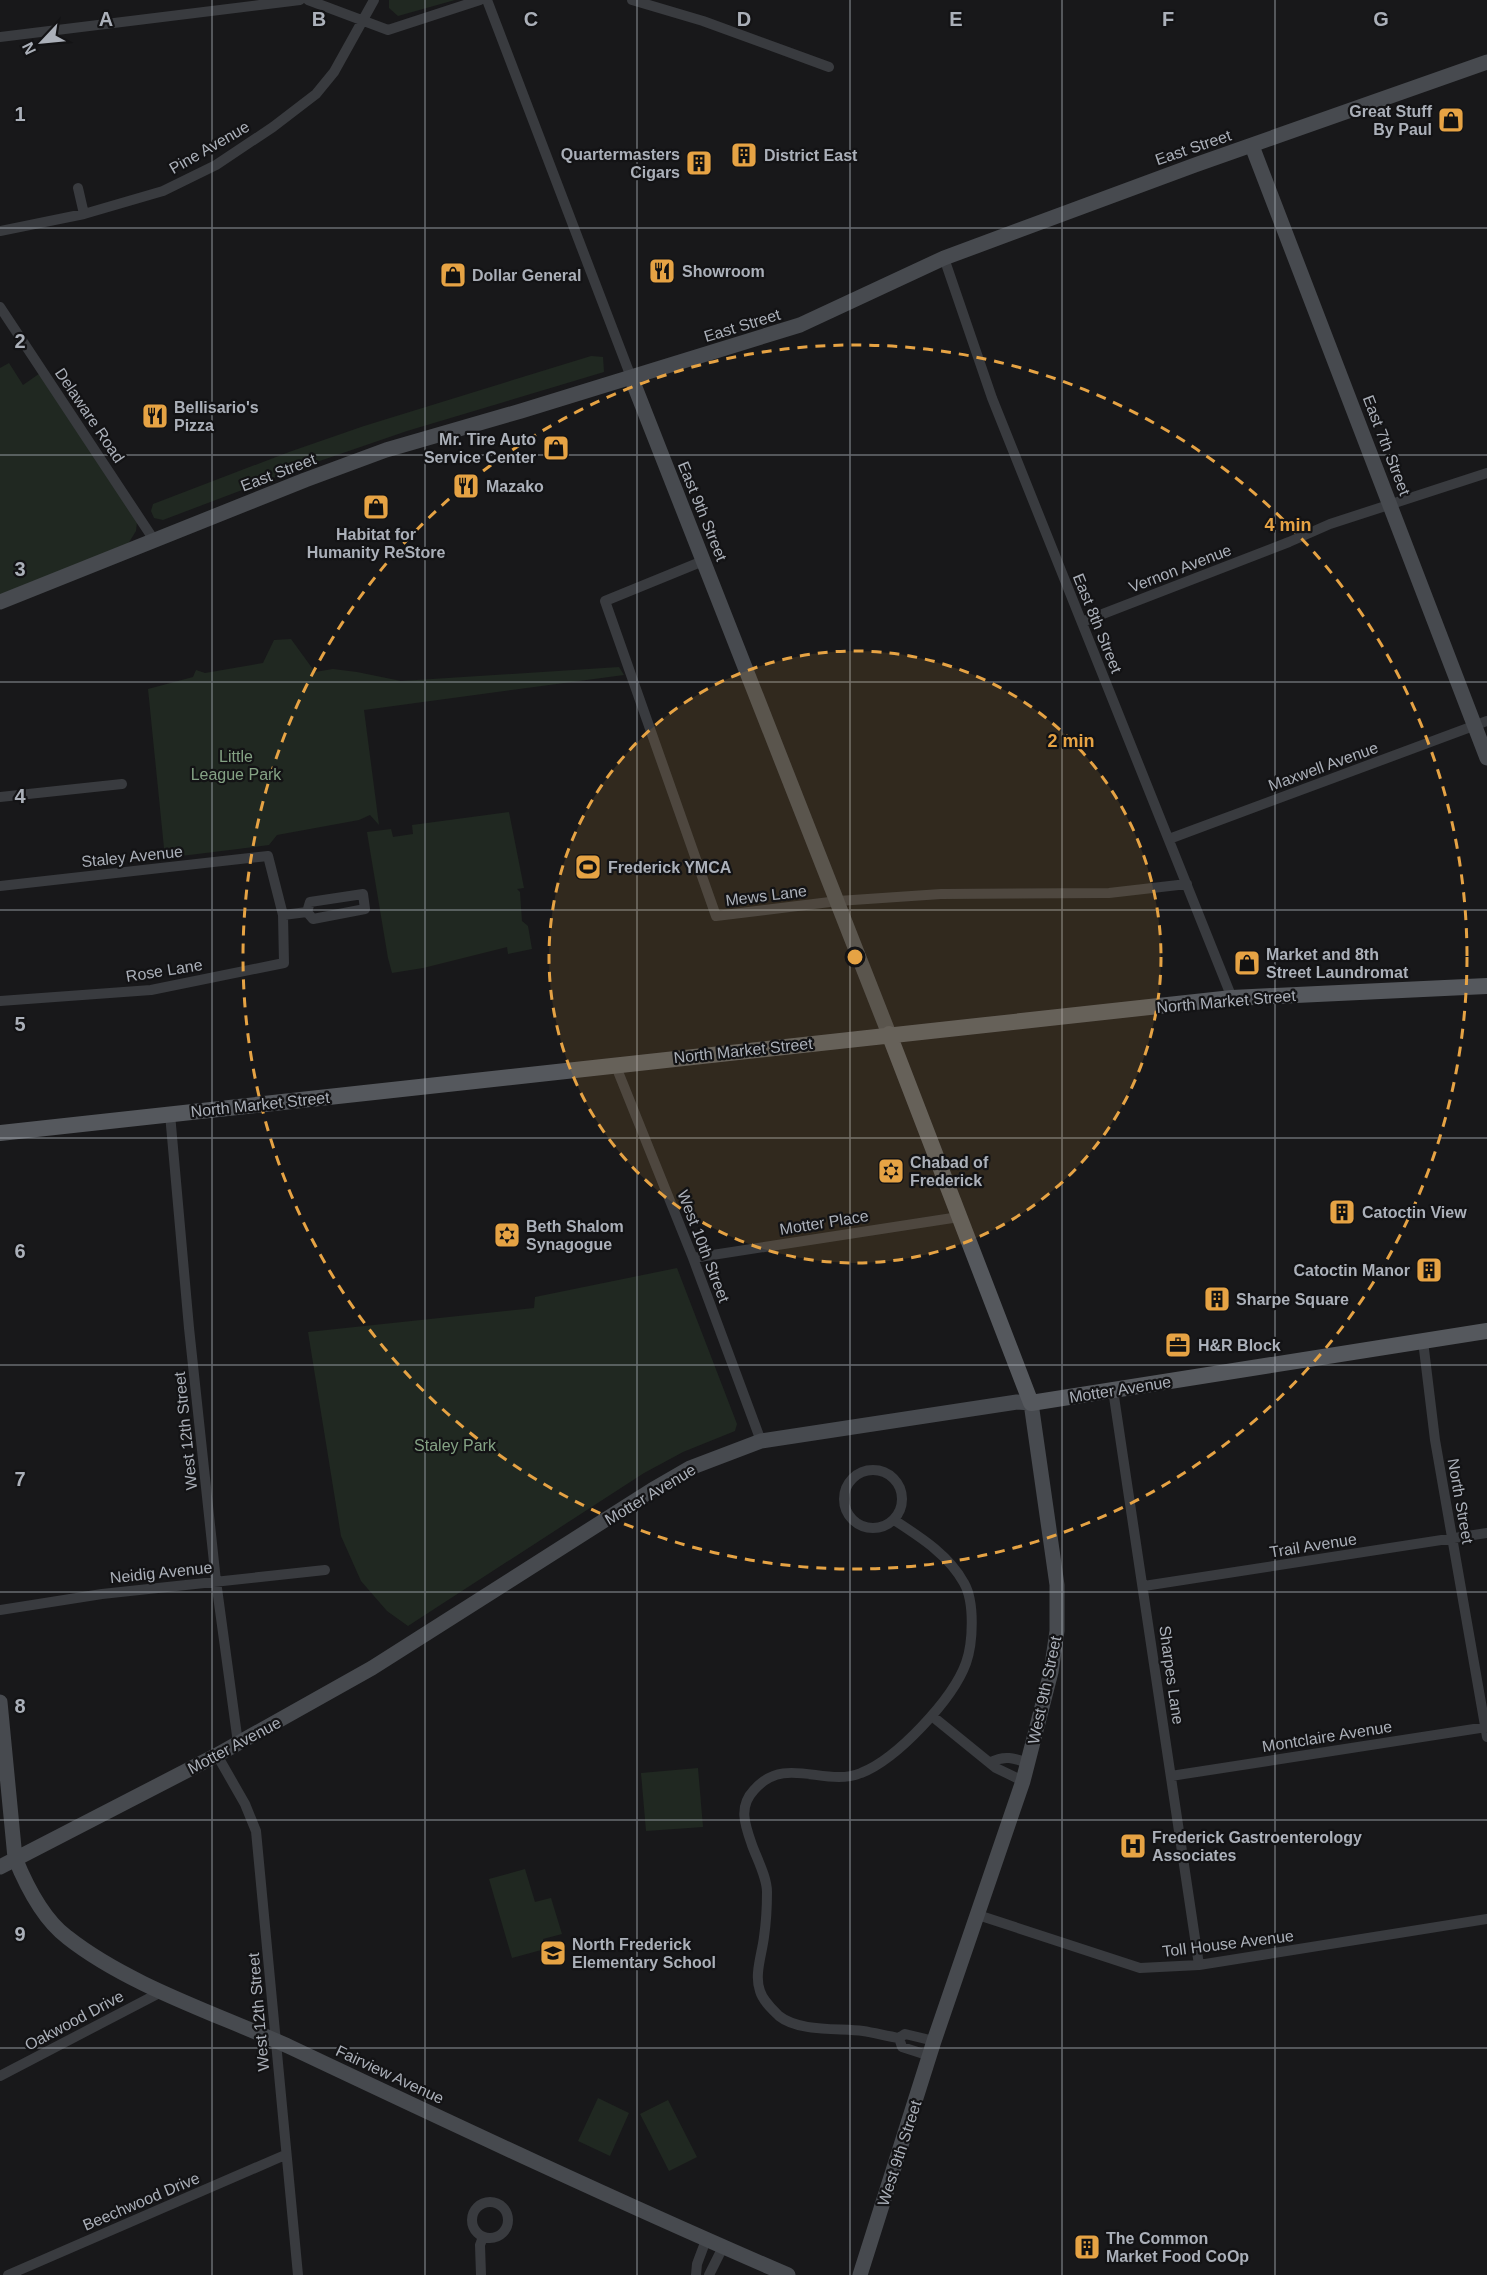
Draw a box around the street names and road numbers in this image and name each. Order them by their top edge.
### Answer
street label: Pine Avenue [166,118,252,177]
street label: East Street [1153,126,1234,168]
street label: East Street [702,306,783,345]
street label: Delaware Road [52,365,127,466]
street label: East 7th Street [1360,393,1414,498]
street label: East Street [238,450,319,495]
street label: East 9th Street [675,459,730,564]
street label: Vernon Avenue [1127,541,1234,596]
street label: East 8th Street [1070,571,1125,676]
street label: Maxwell Avenue [1266,739,1380,794]
street label: Staley Avenue [80,843,184,870]
street label: Mews Lane [724,882,808,909]
street label: Rose Lane [125,956,204,985]
street label: North Market Street [1156,987,1297,1016]
street label: North Market Street [673,1035,814,1066]
street label: North Market Street [190,1089,331,1120]
street label: West 10th Street [674,1188,733,1305]
street label: Motter Place [778,1207,870,1238]
street label: West 12th Street [171,1370,200,1491]
street label: Motter Avenue [1068,1373,1172,1406]
street label: North Street [1445,1457,1476,1546]
street label: Motter Avenue [602,1461,699,1528]
street label: Trail Avenue [1268,1530,1358,1561]
street label: Neidig Avenue [109,1559,213,1586]
street label: Sharpes Lane [1156,1625,1187,1726]
street label: West 9th Street [1025,1634,1064,1746]
street label: Motter Avenue [185,1714,284,1777]
street label: Montclaire Avenue [1261,1718,1393,1755]
street label: Toll House Avenue [1161,1927,1295,1960]
street label: West 12th Street [245,1951,272,2072]
street label: Oakwood Drive [22,1987,127,2054]
street label: Fairview Avenue [333,2042,447,2107]
street label: West 9th Street [874,2098,925,2208]
street label: Beechwood Drive [80,2169,202,2234]

